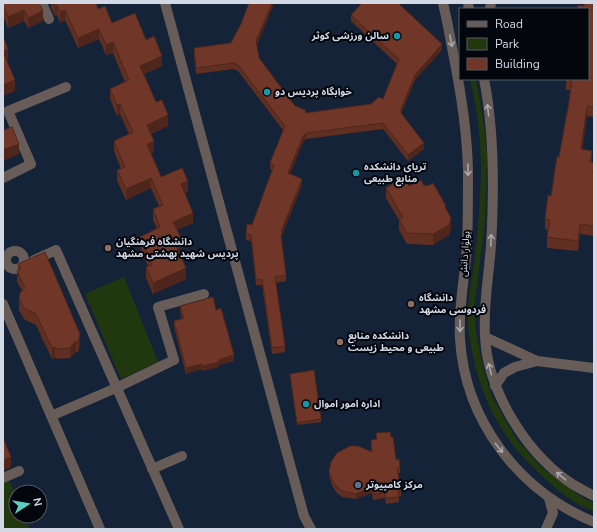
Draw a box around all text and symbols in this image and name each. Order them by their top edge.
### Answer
legend [459,8,589,80]
text: Road [495,16,523,32]
place label: سالن ورزشی کوثر [311,29,389,43]
marker: سالن ورزشی کوثر [392,31,402,41]
one-way arrow [447,34,455,47]
text: Park [495,36,520,52]
text: Building [495,56,540,72]
place label: خوابگاه پردیس دو [275,85,353,99]
marker: خوابگاه پردیس دو [262,87,272,97]
one-way arrow [484,104,492,117]
place label: تریای دانشکده منابع طبیعی [364,160,427,187]
one-way arrow [464,163,471,176]
marker: تریای دانشکده منابع طبیعی [351,168,361,178]
street label: بولوار دانش [456,230,474,277]
one-way arrow [487,234,495,247]
place label: دانشگاه فرهنگیان پردیس شهید بهشتی مشهد [116,235,239,261]
marker: دانشگاه فرهنگیان پردیس شهید بهشتی مشهد [103,243,113,253]
place label: دانشگاه فردوسی مشهد [419,291,486,317]
marker: دانشگاه فردوسی مشهد [406,299,416,309]
one-way arrow [456,319,464,332]
place label: دانشکده منابع طبیعی و محیط زیست [348,329,444,355]
marker: دانشکده منابع طبیعی و محیط زیست [335,337,345,347]
one-way arrow [486,363,494,376]
place label: اداره امور اموال [314,397,381,411]
marker: اداره امور اموال [301,399,311,409]
one-way arrow [495,443,504,453]
one-way arrow [555,471,566,480]
place label: مرکز کامپیوتر [365,478,423,492]
marker: مرکز کامپیوتر [353,480,363,490]
north arrow [8,484,48,524]
text: N [29,496,45,508]

